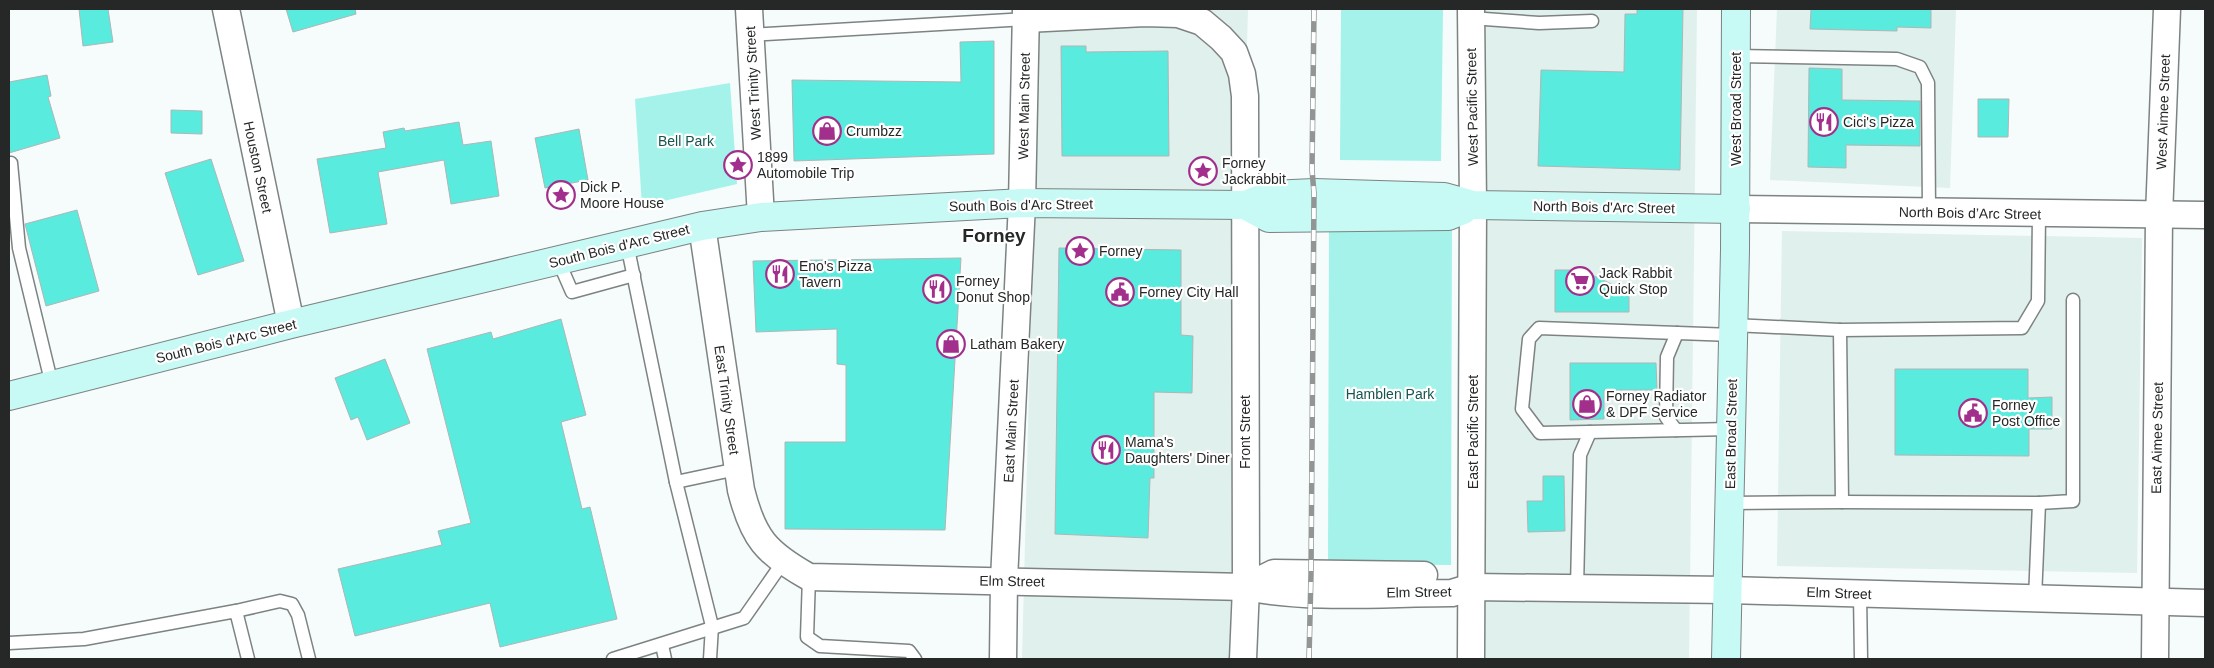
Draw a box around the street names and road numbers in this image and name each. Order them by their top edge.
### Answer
street label: West Trinity Street [742,25,764,140]
street label: West Pacific Street [1463,48,1481,166]
street label: West Main Street [1015,52,1033,160]
street label: West Broad Street [1728,52,1744,166]
street label: West Aimee Street [2153,54,2173,170]
street label: Houston Street [240,120,276,214]
street label: South Bois d'Arc Street [949,196,1093,214]
street label: North Bois d'Arc Street [1533,198,1675,216]
street label: North Bois d’Arc Street [1899,204,2041,222]
street label: South Bois d'Arc Street [547,221,691,271]
street label: South Bois d'Arc Street [154,316,298,366]
street label: East Trinity Street [711,344,743,456]
street label: East Pacific Street [1465,375,1481,489]
street label: East Main Street [1000,379,1022,483]
street label: East Broad Street [1722,379,1740,489]
street label: East Aimee Street [2148,382,2166,494]
street label: Front Street [1237,395,1253,469]
street label: Elm Street [979,572,1045,590]
street label: Elm Street [1386,583,1452,601]
street label: Elm Street [1806,584,1872,602]

